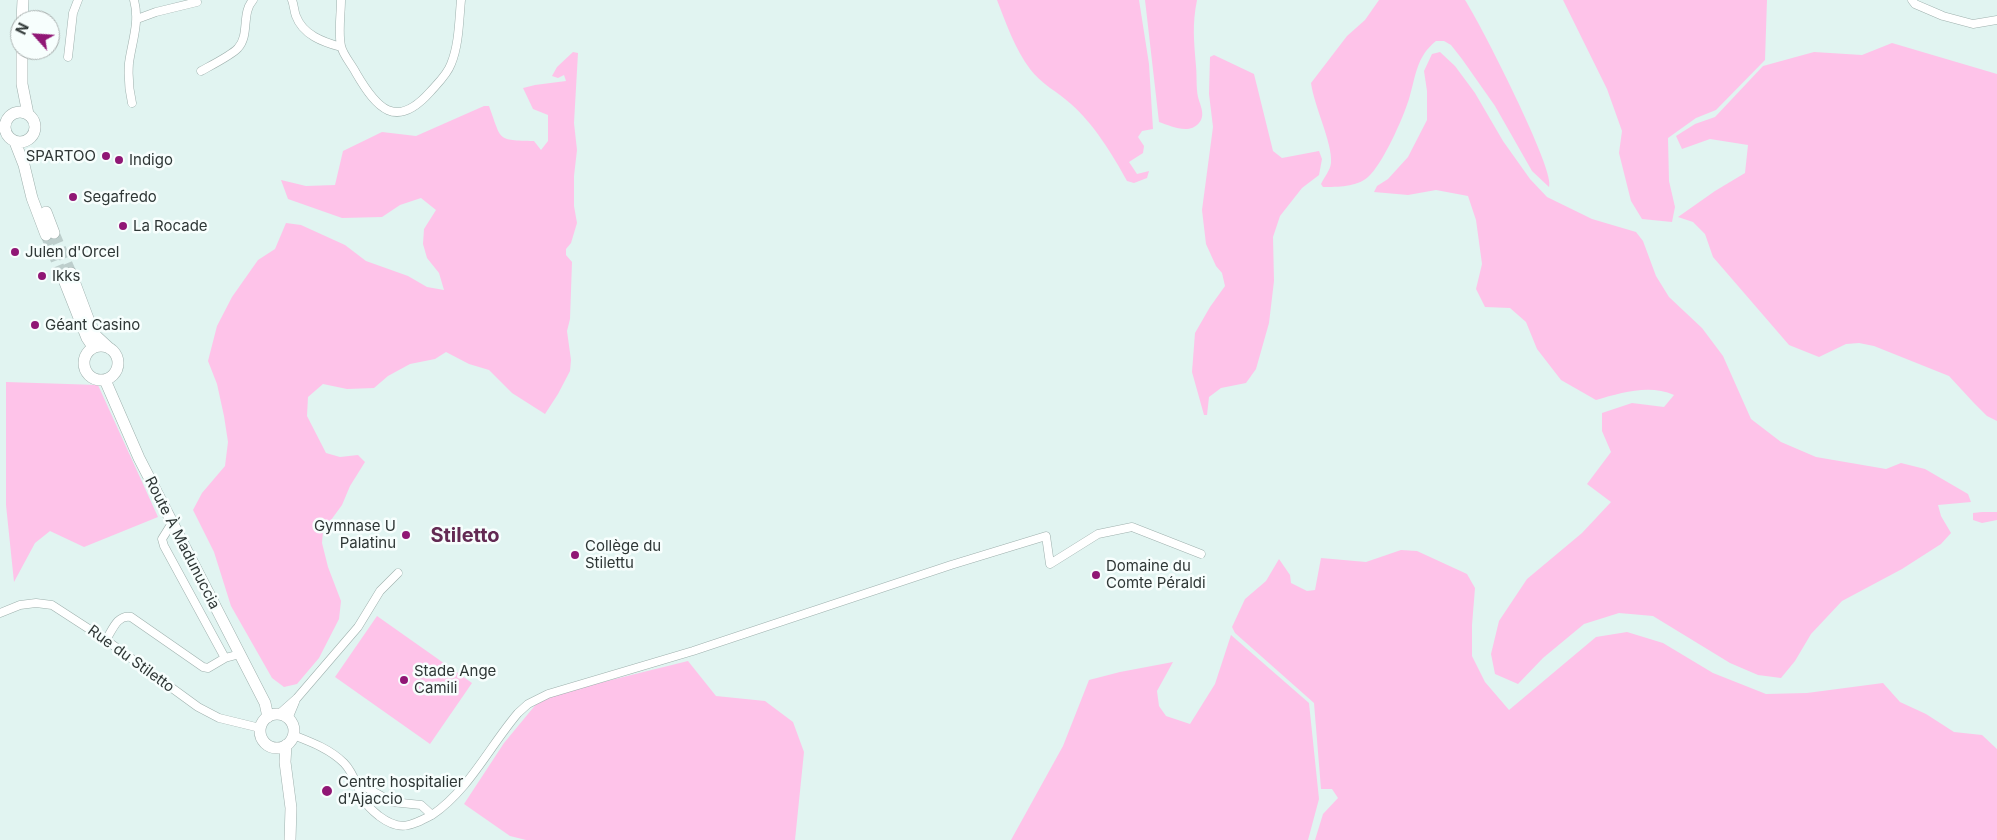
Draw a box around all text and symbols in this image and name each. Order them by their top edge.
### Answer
north arrow [10,10,60,60]
text: N [12,20,32,37]
place label: SPARTOO [26,147,96,165]
marker: SPARTOO [100,150,112,162]
place label: Indigo [129,151,173,169]
marker: Indigo [113,154,125,166]
place label: Segafredo [83,188,157,206]
marker: Segafredo [67,191,79,203]
place label: La Rocade [133,217,208,235]
marker: La Rocade [117,220,129,232]
place label: Julen d'Orcel [25,243,119,261]
marker: Julen d'Orcel [9,246,21,258]
place label: Ikks [52,267,80,285]
marker: Ikks [36,270,48,282]
place label: Géant Casino [45,316,140,334]
marker: Géant Casino [29,319,41,331]
street label: Route À Madunuccia [141,474,223,612]
place label: Gymnase U Palatinu [314,517,396,552]
district label: Stiletto [430,524,500,548]
marker: Gymnase U Palatinu [400,529,412,541]
place label: Collège du Stilettu [585,537,661,572]
marker: Collège du Stilettu [569,549,581,561]
place label: Domaine du Comte Péraldi [1106,557,1206,592]
marker: Domaine du Comte Péraldi [1090,569,1102,581]
street label: Rue du Stiletto [84,622,178,696]
place label: Stade Ange Camili [414,662,496,697]
marker: Stade Ange Camili [398,674,410,686]
place label: Centre hospitalier d'Ajaccio [338,773,463,808]
marker: Centre hospitalier d'Ajaccio [320,784,334,798]

